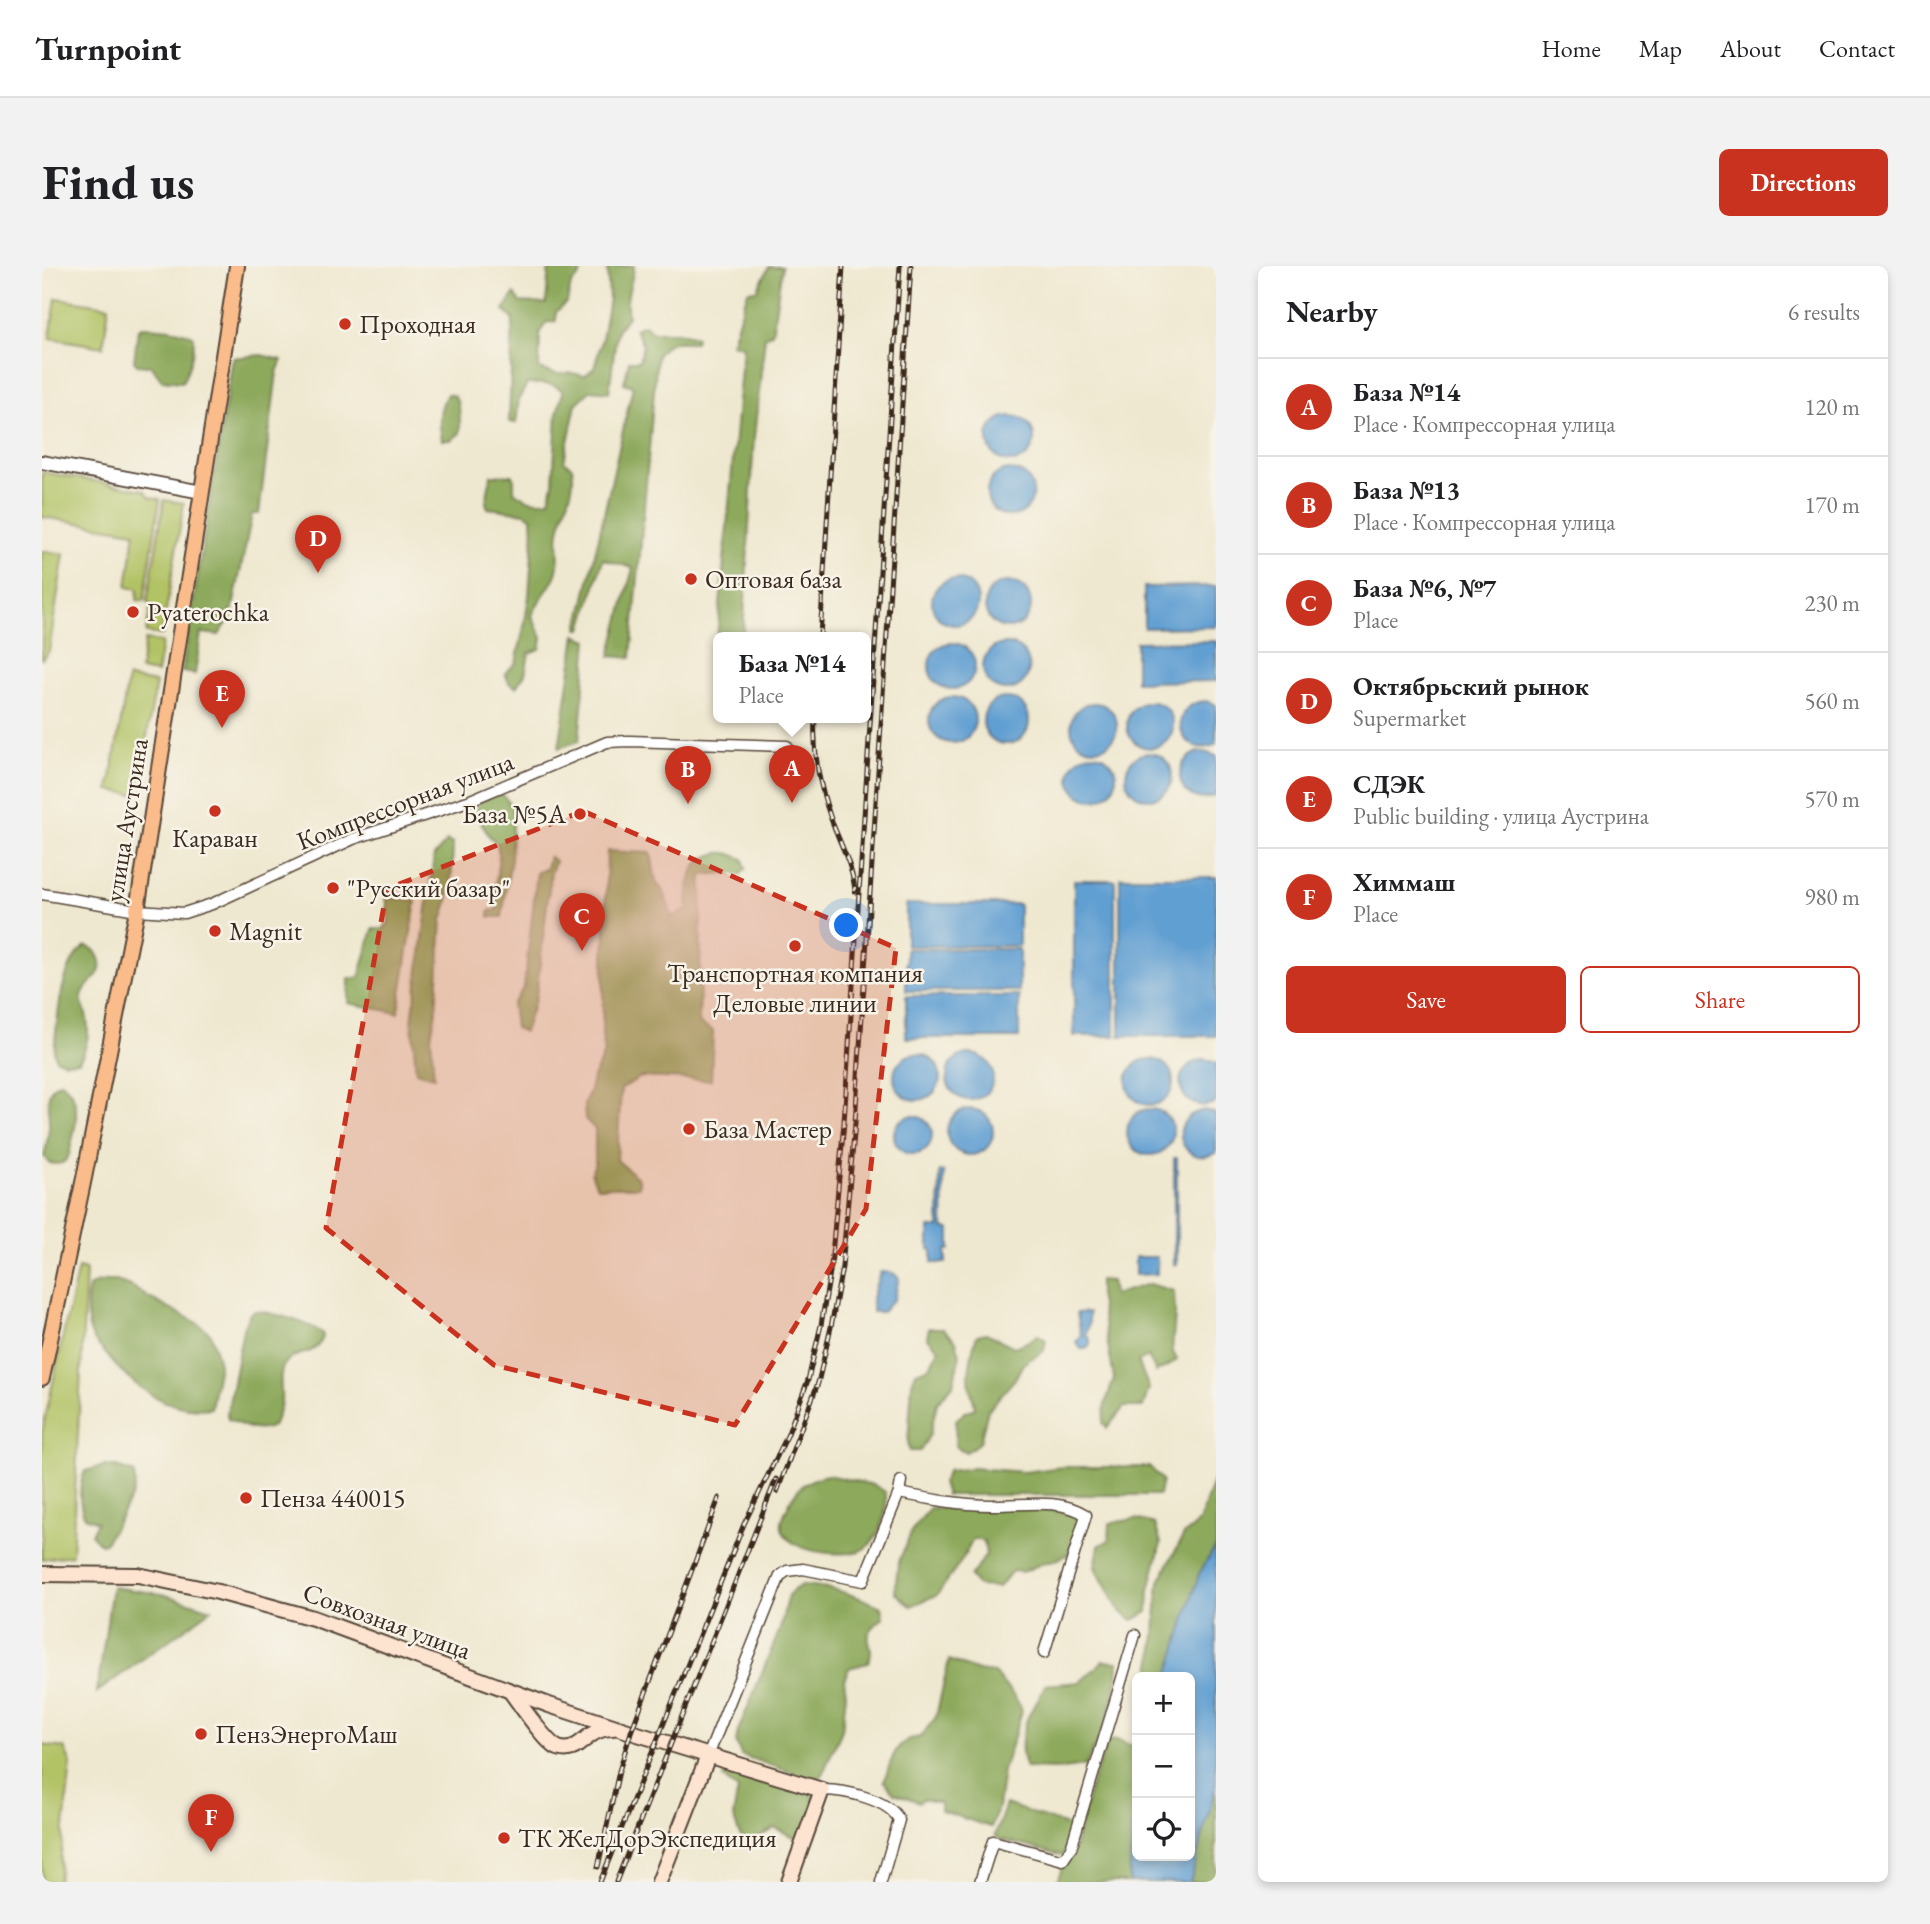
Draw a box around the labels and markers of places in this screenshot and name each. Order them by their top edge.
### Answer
place label: Проходная [359,307,476,341]
marker: Проходная [337,316,353,332]
pin: D [295,515,341,573]
place label: Оптовая база [705,562,842,596]
marker: Оптовая база [683,571,699,587]
place label: Pyaterochka [147,595,270,629]
marker: Pyaterochka [125,604,141,620]
pin: E [199,670,245,728]
pin: A [769,745,815,803]
pin: B [665,746,711,804]
place label: База №5А [462,797,567,831]
marker: Караван [207,803,223,819]
marker: База №5А [572,806,588,822]
place label: Караван [172,821,258,855]
place label: "Русский базар" [347,871,510,905]
marker: "Русский базар" [325,880,341,896]
pin: C [559,893,605,951]
place label: Magnit [229,914,302,948]
marker: Magnit [207,923,223,939]
marker: Транспортная компания Деловые линии [787,938,803,954]
place label: Транспортная компания Деловые линии [667,956,923,1020]
place label: База Мастер [703,1112,832,1146]
marker: База Мастер [681,1121,697,1137]
place label: Пенза 440015 [260,1481,406,1515]
marker: Пенза 440015 [238,1490,254,1506]
place label: ПензЭнергоМаш [215,1717,398,1751]
marker: ПензЭнергоМаш [193,1726,209,1742]
pin: F [188,1794,234,1852]
place label: ТК ЖелДорЭкспедиция [518,1821,777,1855]
marker: ТК ЖелДорЭкспедиция [496,1830,512,1846]

